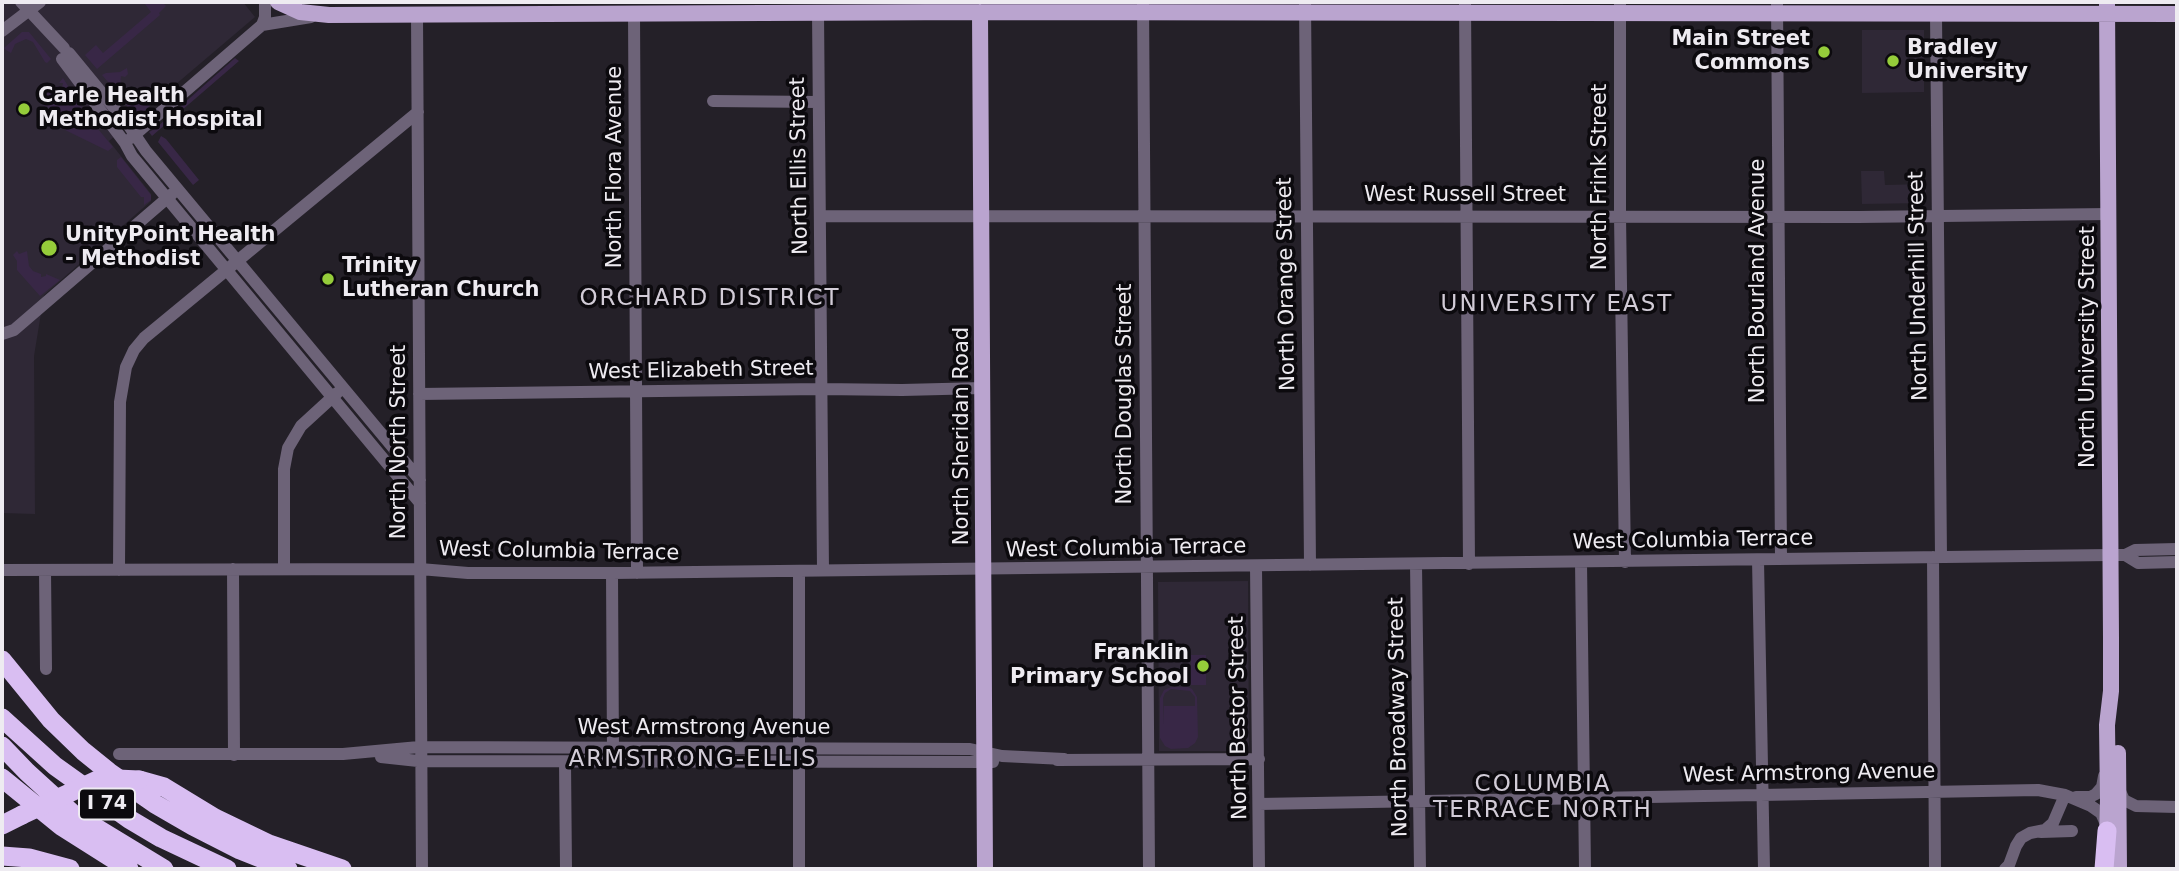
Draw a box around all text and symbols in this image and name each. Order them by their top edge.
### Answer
place label: Main Street Commons [1671,27,1810,77]
place label: Bradley University [1907,36,2028,86]
marker: Main Street Commons [1816,44,1832,60]
marker: Bradley University [1885,53,1901,69]
street label: North Flora Avenue [603,66,629,268]
street label: North Ellis Street [786,77,814,255]
place label: Carle Health Methodist Hospital [38,84,263,134]
street label: North Frink Street [1588,84,1614,270]
marker: Carle Health Methodist Hospital [16,101,32,117]
street label: North Bourland Avenue [1746,159,1772,403]
street label: North Underhill Street [1904,171,1934,401]
street label: North Orange Street [1273,177,1301,391]
street label: West Russell Street [1364,183,1566,209]
place label: UnityPoint Health - Methodist [65,223,275,273]
street label: North University Street [2076,226,2102,468]
marker: UnityPoint Health - Methodist [39,238,59,258]
place label: Trinity Lutheran Church [342,254,539,304]
marker: Trinity Lutheran Church [320,271,336,287]
street label: North Douglas Street [1113,283,1139,505]
district label: ORCHARD DISTRICT [581,285,839,313]
district label: UNIVERSITY EAST [1442,291,1672,319]
street label: North Sheridan Road [950,327,976,545]
street label: North North Street [387,345,413,539]
street label: West Elizabeth Street [588,356,814,386]
street label: West Columbia Terrace [1573,526,1813,556]
street label: West Columbia Terrace [1006,534,1246,564]
street label: West Columbia Terrace [439,537,679,567]
street label: North Broadway Street [1384,597,1414,837]
street label: North Bestor Street [1225,616,1253,820]
place label: Franklin Primary School [1010,641,1189,691]
marker: Franklin Primary School [1195,658,1211,674]
street label: West Armstrong Avenue [578,716,830,742]
district label: ARMSTRONG-ELLIS [570,746,816,774]
street label: West Armstrong Avenue [1682,759,1936,789]
district label: COLUMBIA TERRACE NORTH [1435,771,1651,825]
road number: I 74 [79,789,135,820]

